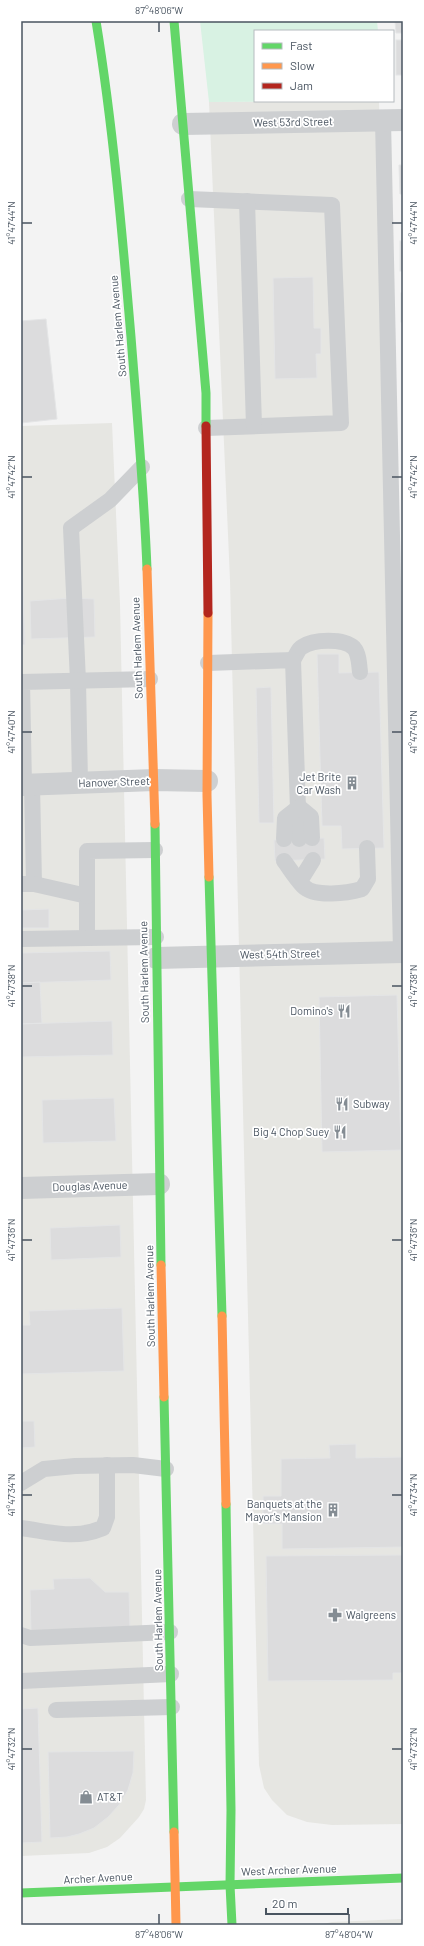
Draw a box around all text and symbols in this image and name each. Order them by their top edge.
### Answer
text: 87°48'06"W [135,4,183,16]
legend [254,30,394,102]
text: Fast [290,38,313,52]
text: Slow [290,58,315,72]
text: Jam [290,78,313,92]
street label: West 53rd Street [253,114,333,129]
text: 41°47'44"N [5,201,17,245]
text: 41°47'44"N [407,201,419,245]
street label: South Harlem Avenue [107,275,128,377]
text: 41°47'42"N [5,455,17,499]
text: 41°47'42"N [407,455,419,499]
street label: South Harlem Avenue [128,597,145,699]
text: 41°47'40"N [5,710,17,754]
text: 41°47'40"N [407,710,419,754]
place label: Jet Brite Car Wash [297,770,341,796]
street label: Hanover Street [78,774,150,789]
building icon: Jet Brite Car Wash [344,775,360,791]
street label: South Harlem Avenue [136,921,151,1023]
street label: West 54th Street [240,946,320,961]
text: 41°47'38"N [5,965,17,1007]
text: 41°47'38"N [407,965,419,1007]
restaurant icon: Domino's [336,1003,352,1019]
place label: Domino's [290,1004,333,1017]
restaurant icon: Subway [334,1096,350,1112]
place label: Subway [353,1097,390,1110]
restaurant icon: Big 4 Chop Suey [332,1124,348,1140]
place label: Big 4 Chop Suey [253,1125,329,1138]
street label: Douglas Avenue [52,1178,128,1193]
text: 41°47'36"N [5,1219,17,1261]
text: 41°47'36"N [407,1219,419,1261]
street label: South Harlem Avenue [142,1245,157,1347]
text: 41°47'34"N [5,1473,17,1517]
text: 41°47'34"N [407,1473,419,1517]
place label: Banquets at the Mayor's Mansion [245,1497,322,1523]
building icon: Banquets at the Mayor's Mansion [325,1502,341,1518]
street label: South Harlem Avenue [150,1569,165,1671]
pharmacy icon: Walgreens [327,1607,343,1623]
place label: Walgreens [346,1608,396,1621]
text: 41°47'32"N [5,1727,17,1771]
text: 41°47'32"N [407,1727,419,1771]
shop icon: AT&T [78,1789,94,1805]
place label: AT&T [97,1790,123,1803]
street label: West Archer Avenue [241,1861,337,1878]
street label: Archer Avenue [63,1869,133,1886]
scale bar [266,1890,348,1916]
text: 20 m [272,1896,298,1910]
text: 87°48'06"W [135,1928,183,1940]
text: 87°48'04"W [325,1928,373,1940]

